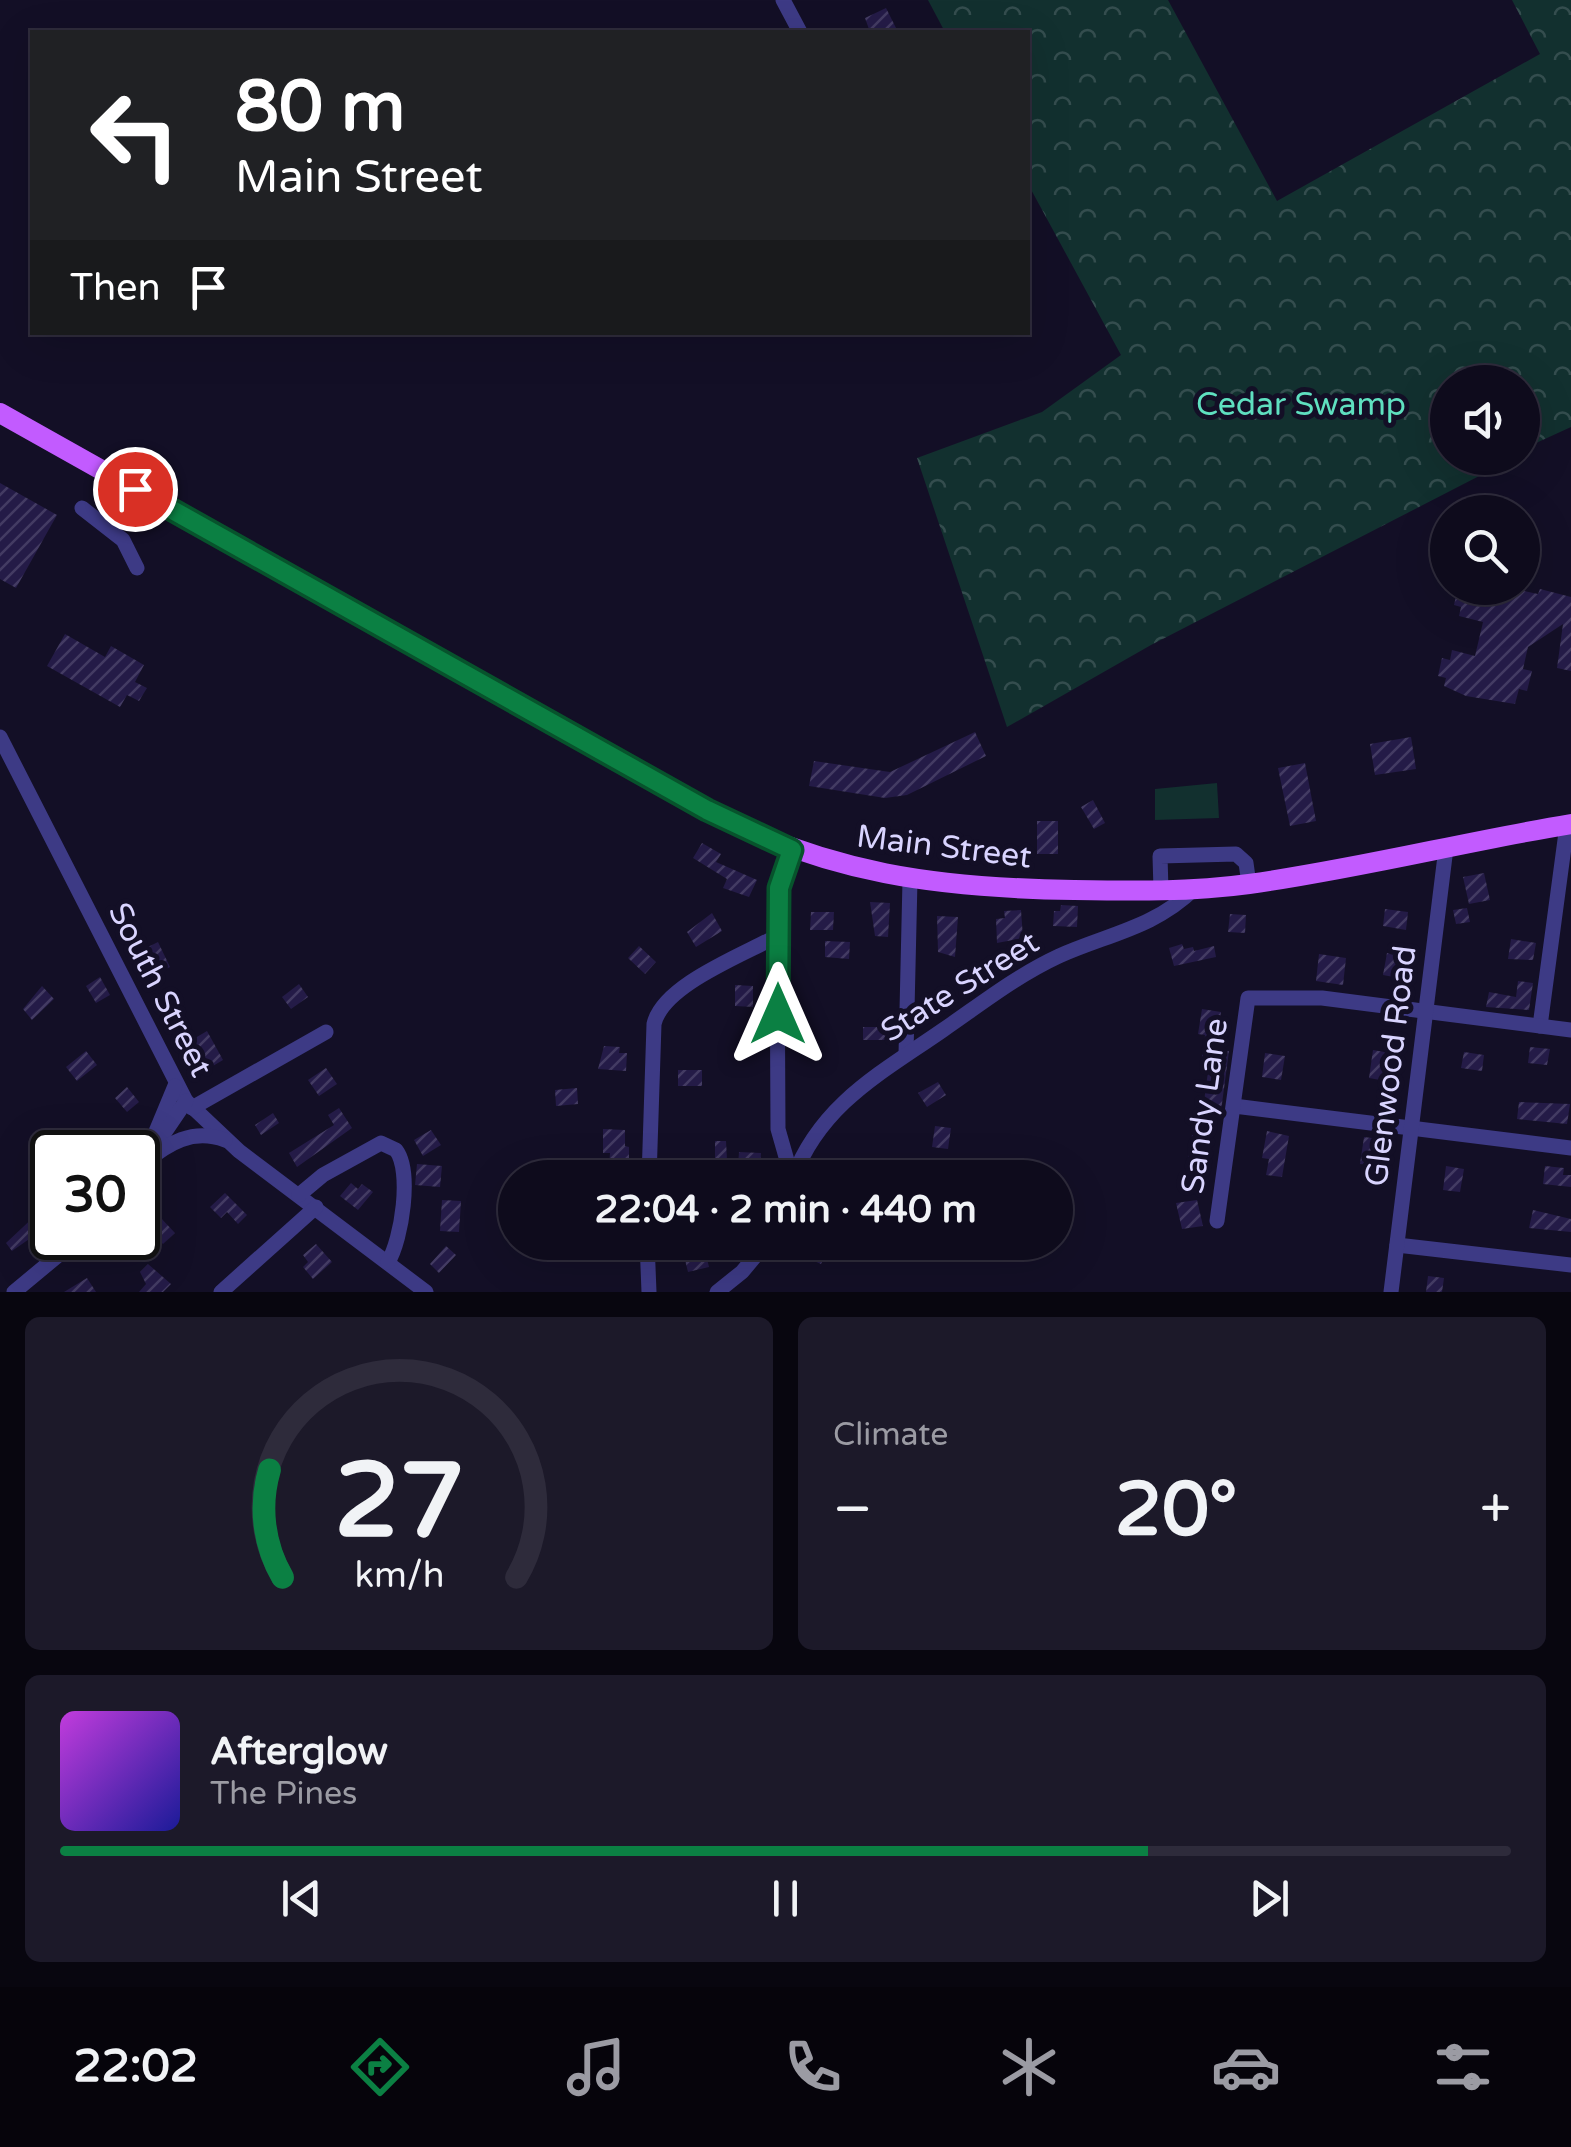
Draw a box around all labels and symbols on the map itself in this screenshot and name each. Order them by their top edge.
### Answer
park label: Cedar Swamp [1196,386,1406,424]
pin [93,447,178,532]
street label: Main Street [854,817,1034,877]
street label: South Street [100,897,220,1083]
street label: State Street [874,924,1046,1050]
street label: Glenwood Road [1357,943,1425,1189]
position arrow [726,962,830,1066]
street label: Sandy Lane [1174,1016,1236,1196]
speed limit sign: 30 [30,1130,160,1260]

